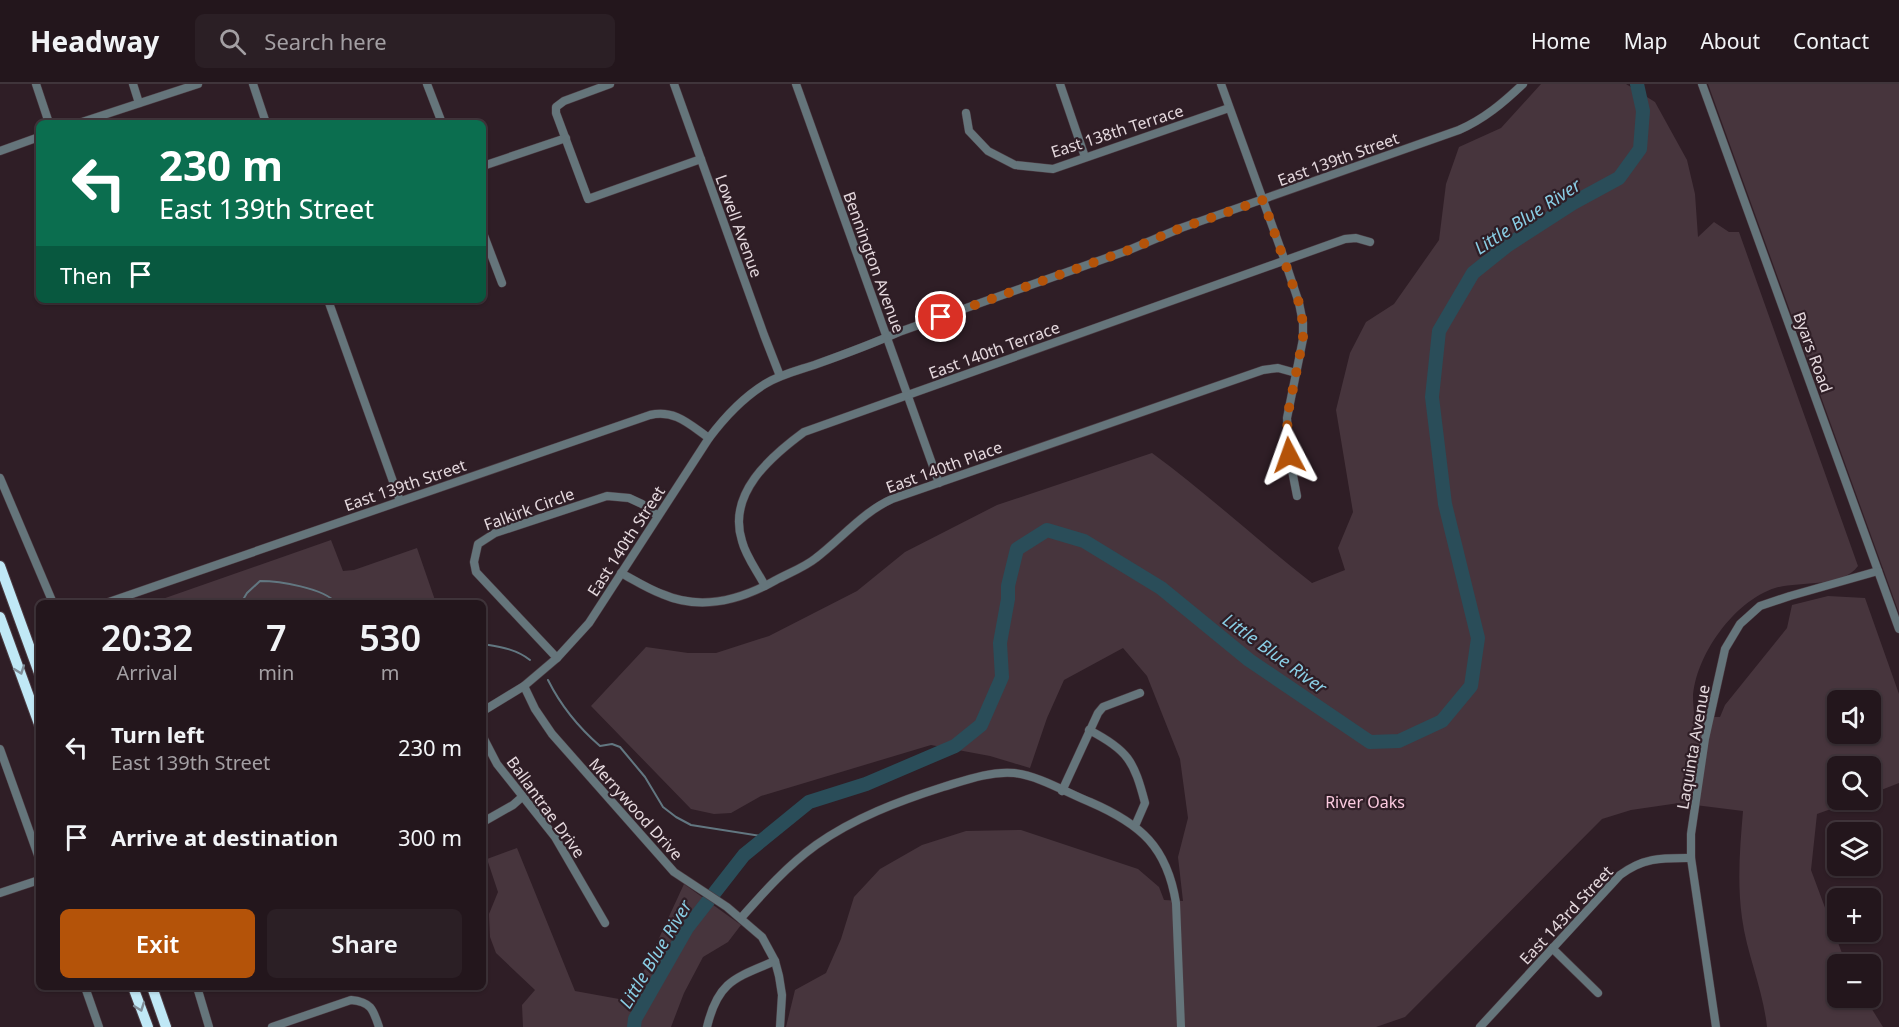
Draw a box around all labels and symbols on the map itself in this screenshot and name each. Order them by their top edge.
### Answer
street label: East 138th Terrace [1048,99,1186,163]
street label: East 139th Street [1274,127,1402,191]
street label: Lowell Avenue [710,172,768,280]
water label: Little Blue River [1469,172,1586,259]
street label: Bennington Avenue [838,188,910,336]
pin [915,291,966,342]
street label: Byars Road [1788,309,1838,395]
street label: East 140th Terrace [925,316,1063,384]
position arrow [1257,423,1321,487]
street label: East 140th Place [883,436,1005,498]
street label: East 139th Street [341,454,469,516]
street label: East 140th Street [582,481,670,600]
street label: Falkirk Circle [481,482,577,536]
water label: Little Blue River [1218,607,1332,699]
one-way arrow [12,665,25,675]
street label: Laquinta Avenue [1671,683,1715,811]
street label: Ballantrae Drive [502,752,590,862]
street label: Merrywood Drive [584,753,688,865]
park label: River Oaks [1325,791,1405,813]
street label: East 143rd Street [1514,861,1618,969]
water label: Little Blue River [613,895,697,1013]
one-way arrow [133,1001,146,1012]

